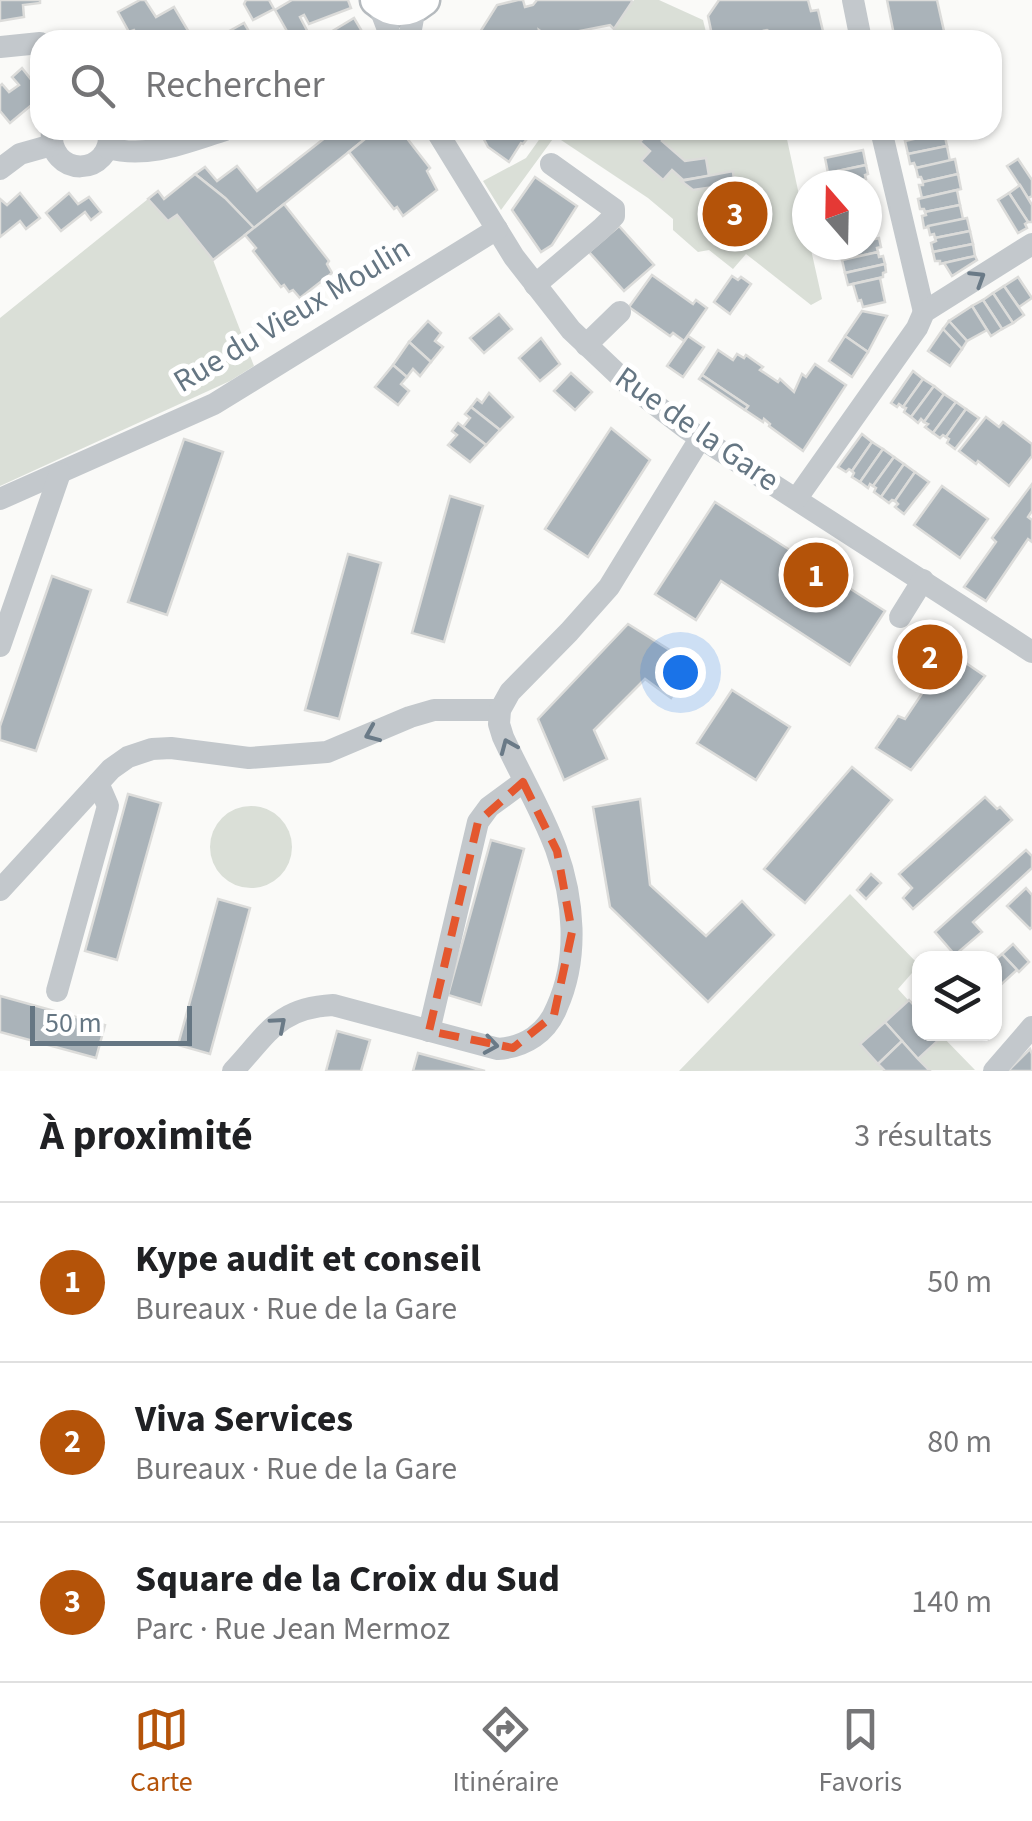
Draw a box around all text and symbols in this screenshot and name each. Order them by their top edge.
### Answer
search box [30,30,1002,140]
icon: search [65,58,120,113]
text: Rechercher [145,58,325,112]
north arrow [792,170,882,260]
pin: 3 [702,176,768,252]
street label: Rue du Vieux Moulin [165,226,419,404]
one-way arrow [967,271,985,290]
street label: Rue de la Gare [606,355,788,503]
pin: 1 [784,538,848,612]
pin: 2 [898,620,962,694]
your location [655,647,706,698]
one-way arrow [364,722,382,742]
one-way arrow [499,738,519,756]
map controls [912,951,1002,1041]
button: layers [912,951,1002,1041]
scale bar [30,1001,192,1046]
text: 50 m [45,1003,102,1043]
one-way arrow [267,1017,286,1035]
one-way arrow [483,1034,499,1055]
text: À proximité [40,1106,253,1166]
text: 3 résultats [854,1113,992,1159]
text: Kype audit et conseil [135,1232,481,1286]
text: 1 [64,1259,81,1305]
text: 50 m [927,1259,992,1305]
text: Bureaux · Rue de la Gare [135,1286,457,1332]
text: Viva Services [135,1392,353,1446]
text: 2 [64,1419,81,1465]
text: 80 m [927,1419,992,1465]
text: Bureaux · Rue de la Gare [135,1446,457,1492]
text: Square de la Croix du Sud [135,1552,560,1606]
text: 3 [64,1579,81,1625]
text: 140 m [911,1579,992,1625]
text: Parc · Rue Jean Mermoz [135,1606,450,1652]
tab: Carte [130,1702,193,1802]
tab: Itinéraire [452,1702,559,1802]
tab: Favoris [819,1702,902,1802]

